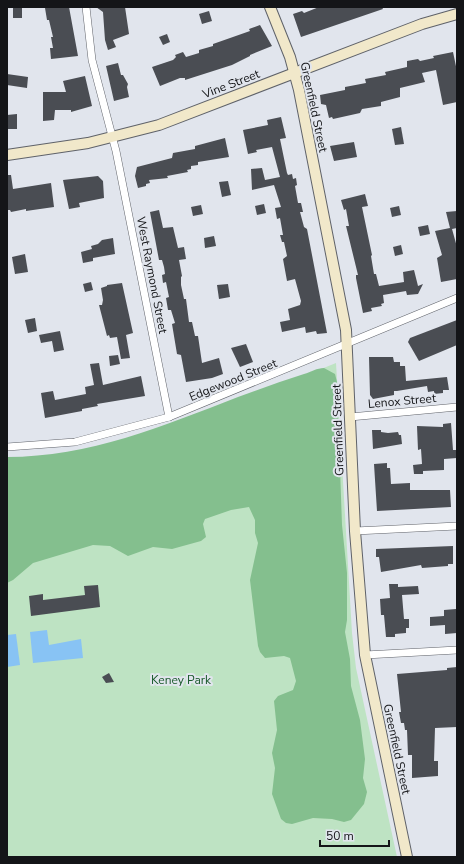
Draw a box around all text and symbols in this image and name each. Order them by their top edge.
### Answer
street label: Greenfield Street [297,60,332,154]
street label: Vine Street [199,65,263,103]
street label: West Raymond Street [133,215,171,336]
street label: Edgewood Street [187,355,280,405]
street label: Greenfield Street [328,383,348,476]
street label: Lenox Street [367,390,438,412]
park label: Keney Park [151,672,212,688]
street label: Greenfield Street [380,702,415,796]
scale bar [320,822,389,848]
text: 50 m [326,828,354,844]

